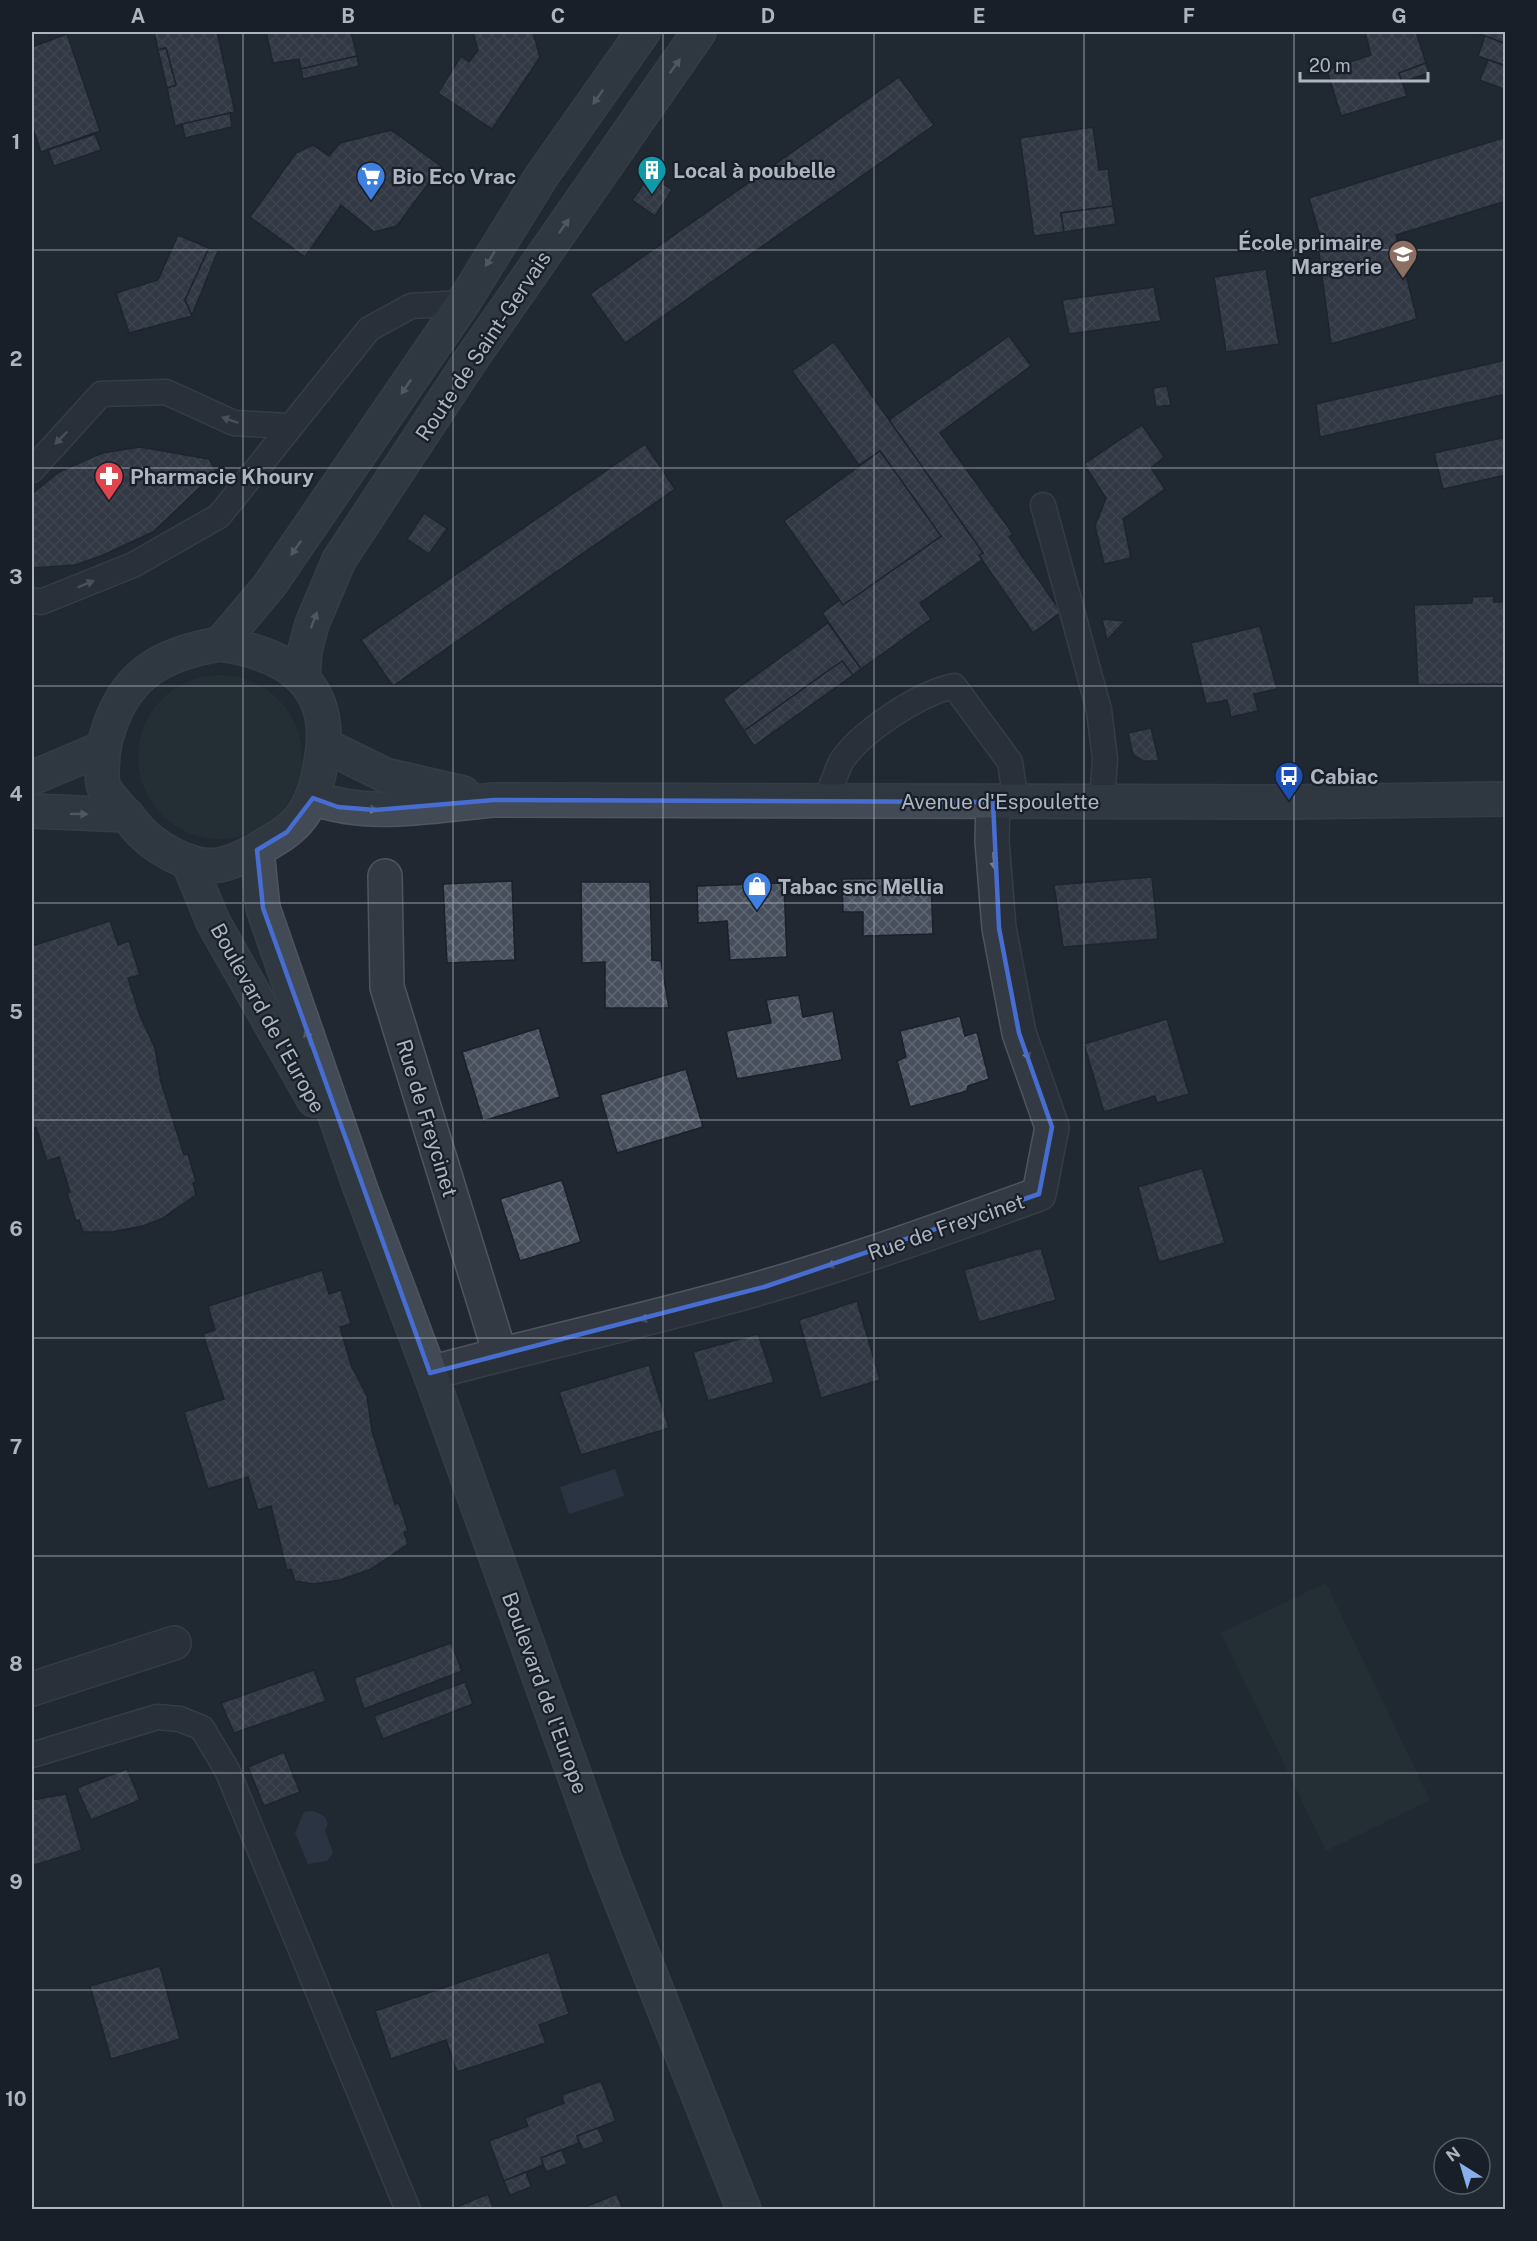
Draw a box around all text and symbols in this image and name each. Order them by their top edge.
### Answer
text: A [131,4,145,28]
text: B [341,4,355,28]
text: C [551,4,565,28]
text: D [761,4,775,28]
text: E [973,4,985,28]
text: F [1183,4,1195,28]
text: G [1391,4,1407,28]
scale bar [1300,45,1428,83]
text: 20 m [1309,55,1351,76]
one-way arrow [669,58,681,74]
one-way arrow [592,88,604,104]
text: 1 [12,130,20,154]
building icon: Local à poubelle [636,154,668,196]
place label: Local à poubelle [673,158,836,183]
supermarket icon: Bio Eco Vrac [355,160,387,202]
place label: Bio Eco Vrac [392,164,516,189]
one-way arrow [558,218,569,234]
place label: École primaire Margerie [1238,230,1382,279]
school or university icon: École primaire Margerie [1387,238,1419,280]
street label: Route de Saint-Gervais [410,246,556,446]
one-way arrow [485,251,496,267]
text: 2 [10,347,22,371]
one-way arrow [400,378,412,394]
one-way arrow [221,415,239,425]
one-way arrow [55,430,68,445]
pharmacy icon: Pharmacie Khoury [93,460,125,502]
place label: Pharmacie Khoury [130,464,314,489]
one-way arrow [290,539,302,555]
text: 3 [9,565,23,589]
one-way arrow [77,578,95,588]
one-way arrow [309,611,319,629]
bus stop icon: Cabiac [1273,760,1305,802]
place label: Cabiac [1310,764,1378,789]
text: 4 [9,782,23,806]
street label: Avenue d'Espoulette [901,789,1099,814]
one-way arrow [360,805,379,814]
one-way arrow [70,809,89,819]
one-way arrow [989,851,998,870]
shop icon: Tabac snc Mellia [741,870,773,912]
place label: Tabac snc Mellia [778,874,944,899]
street label: Boulevard de l'Europe [205,919,331,1117]
text: 5 [9,1000,23,1024]
one-way arrow [303,1029,313,1047]
street label: Rue de Freycinet [391,1036,463,1200]
one-way arrow [1022,1043,1032,1061]
street label: Rue de Freycinet [864,1189,1028,1265]
text: 6 [9,1217,23,1241]
one-way arrow [826,1260,844,1269]
one-way arrow [639,1314,657,1323]
text: 7 [10,1435,22,1459]
street label: Boulevard de l'Europe [497,1589,593,1797]
text: 8 [9,1652,23,1676]
text: 9 [9,1870,23,1894]
text: 10 [5,2087,27,2111]
north arrow [1432,2136,1492,2196]
text: N [1443,2143,1464,2166]

